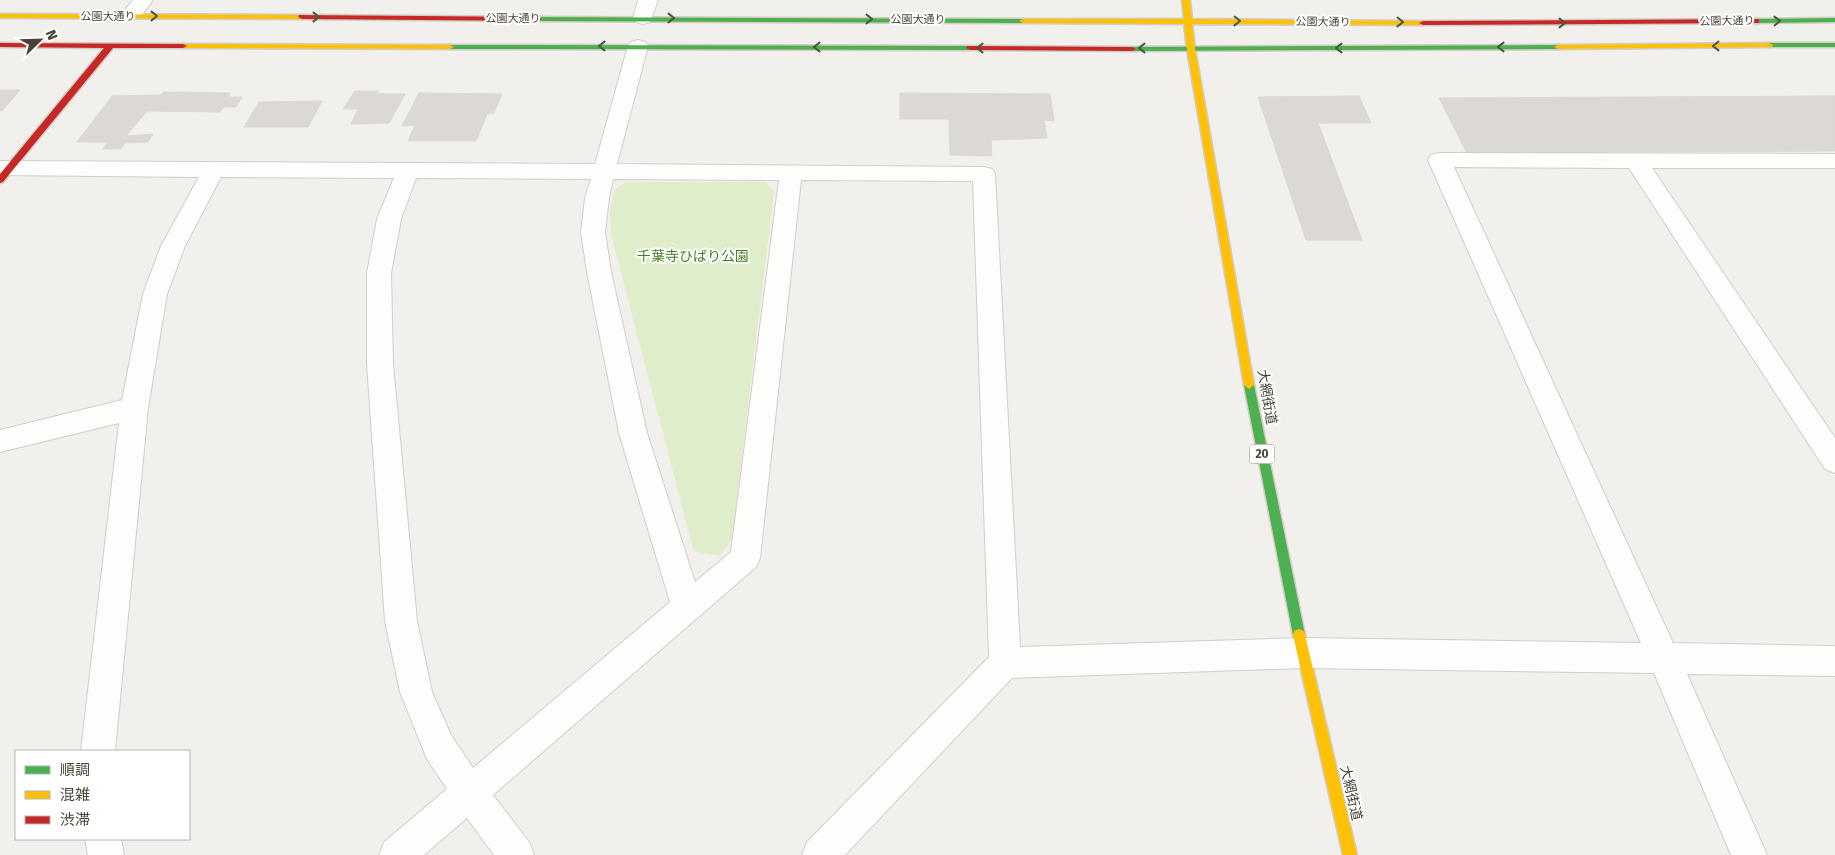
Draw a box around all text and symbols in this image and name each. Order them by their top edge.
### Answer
street label: 公園大通り [81,10,136,23]
one-way arrow [150,11,158,21]
one-way arrow [312,12,320,22]
street label: 公園大通り [486,12,541,25]
one-way arrow [668,13,675,23]
street label: 公園大通り [891,13,946,26]
one-way arrow [865,14,873,24]
street label: 公園大通り [1699,14,1755,28]
north arrow [15,15,65,65]
street label: 公園大通り [1295,15,1351,29]
one-way arrow [1234,16,1241,26]
one-way arrow [1774,16,1781,26]
one-way arrow [1396,17,1404,27]
one-way arrow [1558,18,1566,28]
text: N [42,28,61,43]
one-way arrow [598,41,606,51]
one-way arrow [1712,41,1720,51]
one-way arrow [813,42,820,52]
one-way arrow [1497,42,1505,52]
one-way arrow [975,43,983,53]
one-way arrow [1138,43,1146,53]
one-way arrow [1335,43,1342,53]
park label: 千葉寺ひばり公園 [637,248,749,265]
street label: 大網街道 [1254,368,1280,426]
road number: 20 [1250,444,1274,464]
legend [15,750,190,840]
text: 順調 [60,761,90,779]
street label: 大網街道 [1336,764,1366,822]
text: 混雑 [60,786,90,804]
text: 渋滞 [60,811,90,829]

